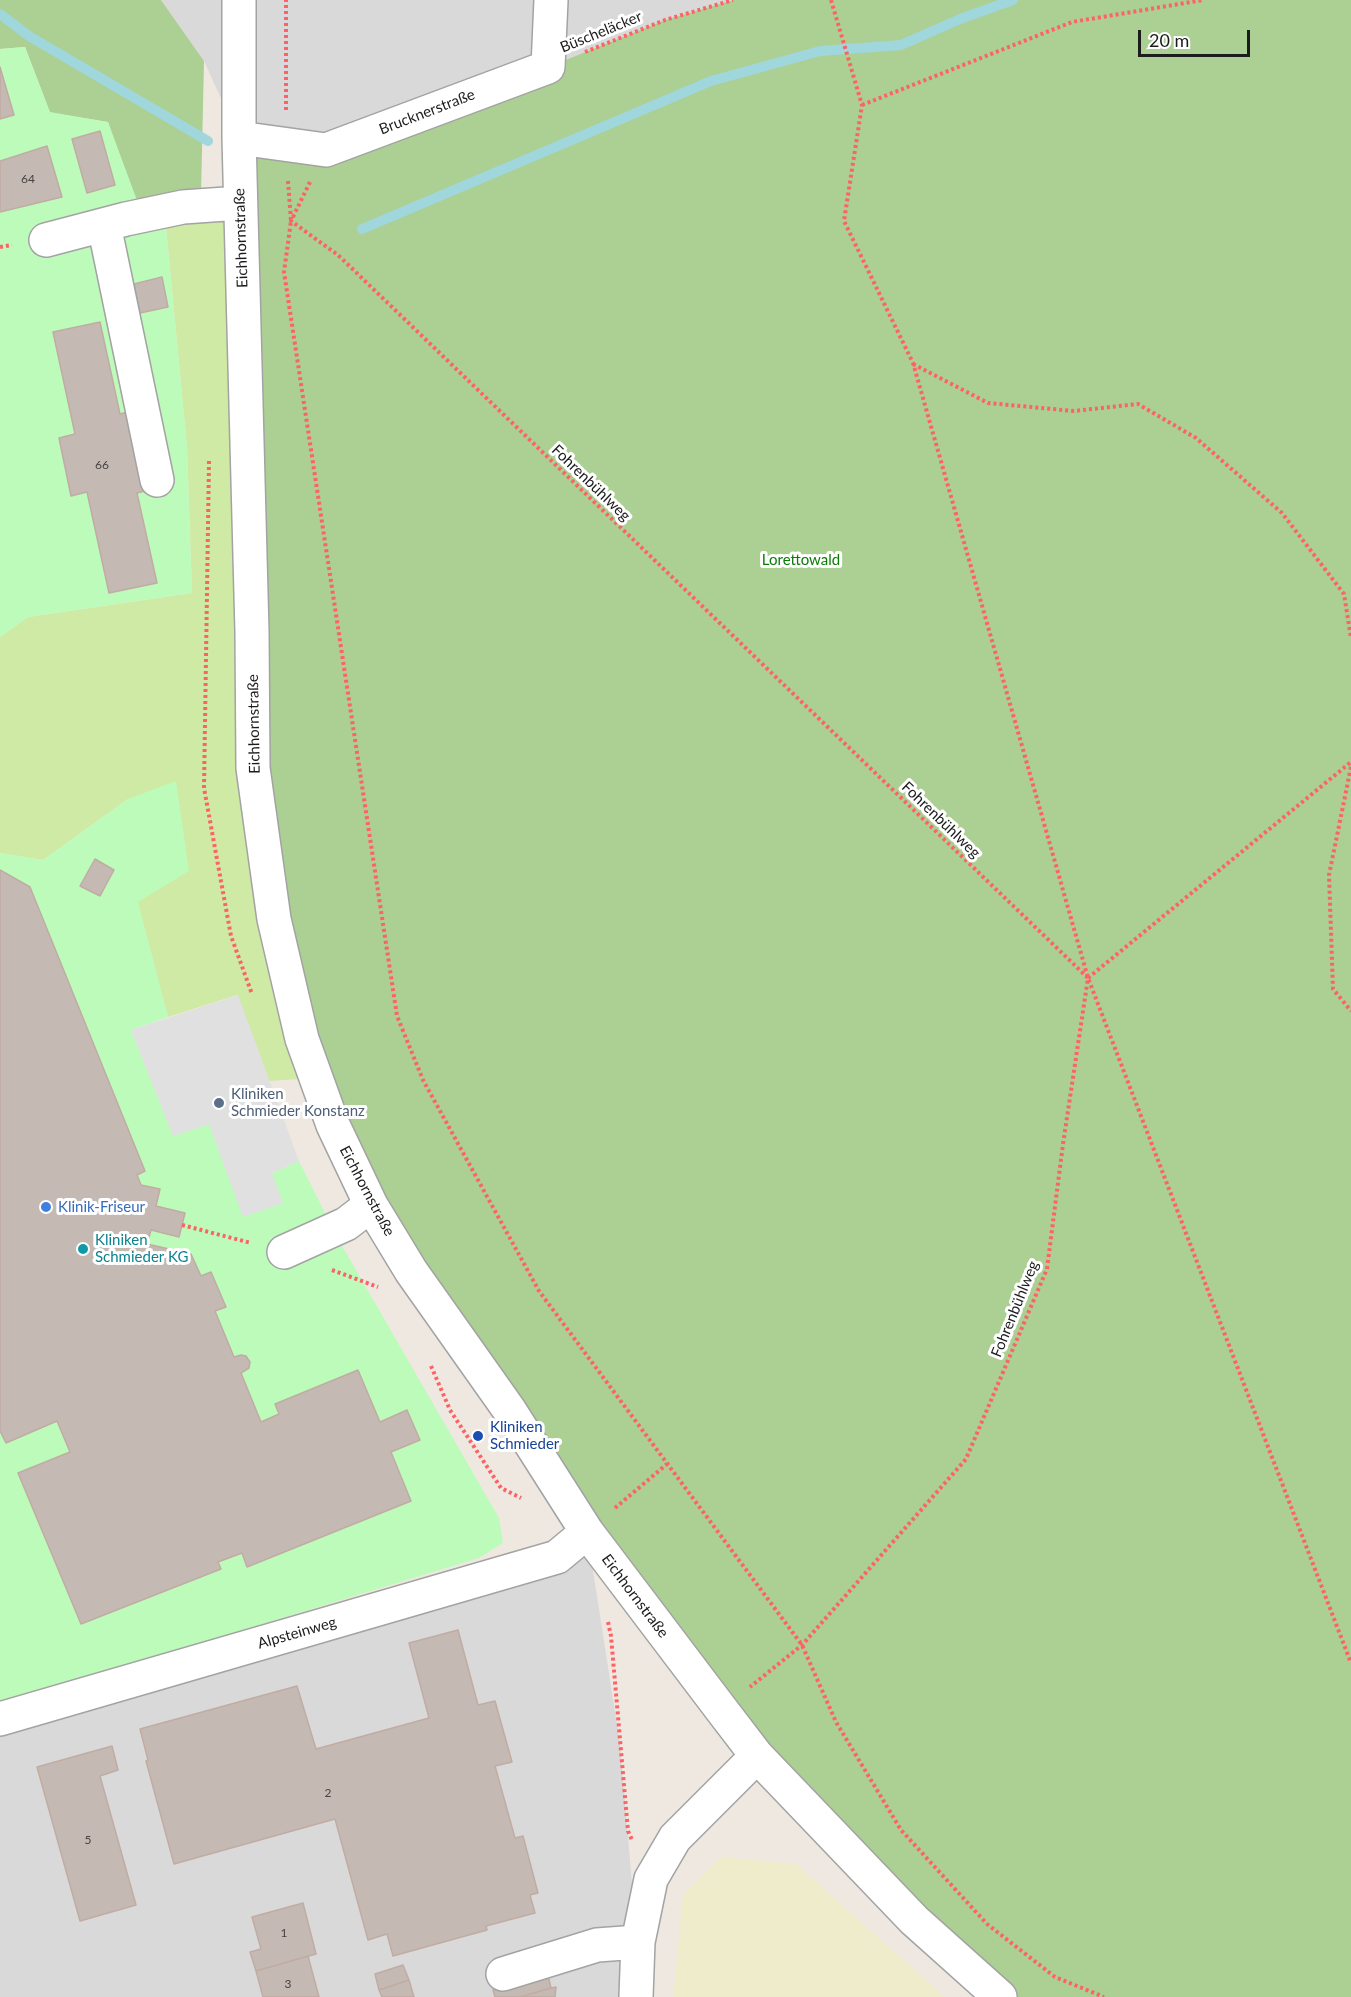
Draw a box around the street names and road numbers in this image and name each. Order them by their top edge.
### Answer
street label: Büscheläcker [557,7,645,57]
street label: Brucknerstraße [377,85,477,139]
street label: Eichhornstraße [230,188,252,288]
street label: Fohrenbühlweg [548,441,634,525]
street label: Eichhornstraße [244,674,264,774]
street label: Fohrenbühlweg [898,778,984,862]
street label: Eichhornstraße [336,1143,398,1239]
street label: Fohrenbühlweg [988,1258,1042,1360]
street label: Eichhornstraße [598,1551,672,1641]
street label: Alpsteinweg [256,1613,338,1653]

